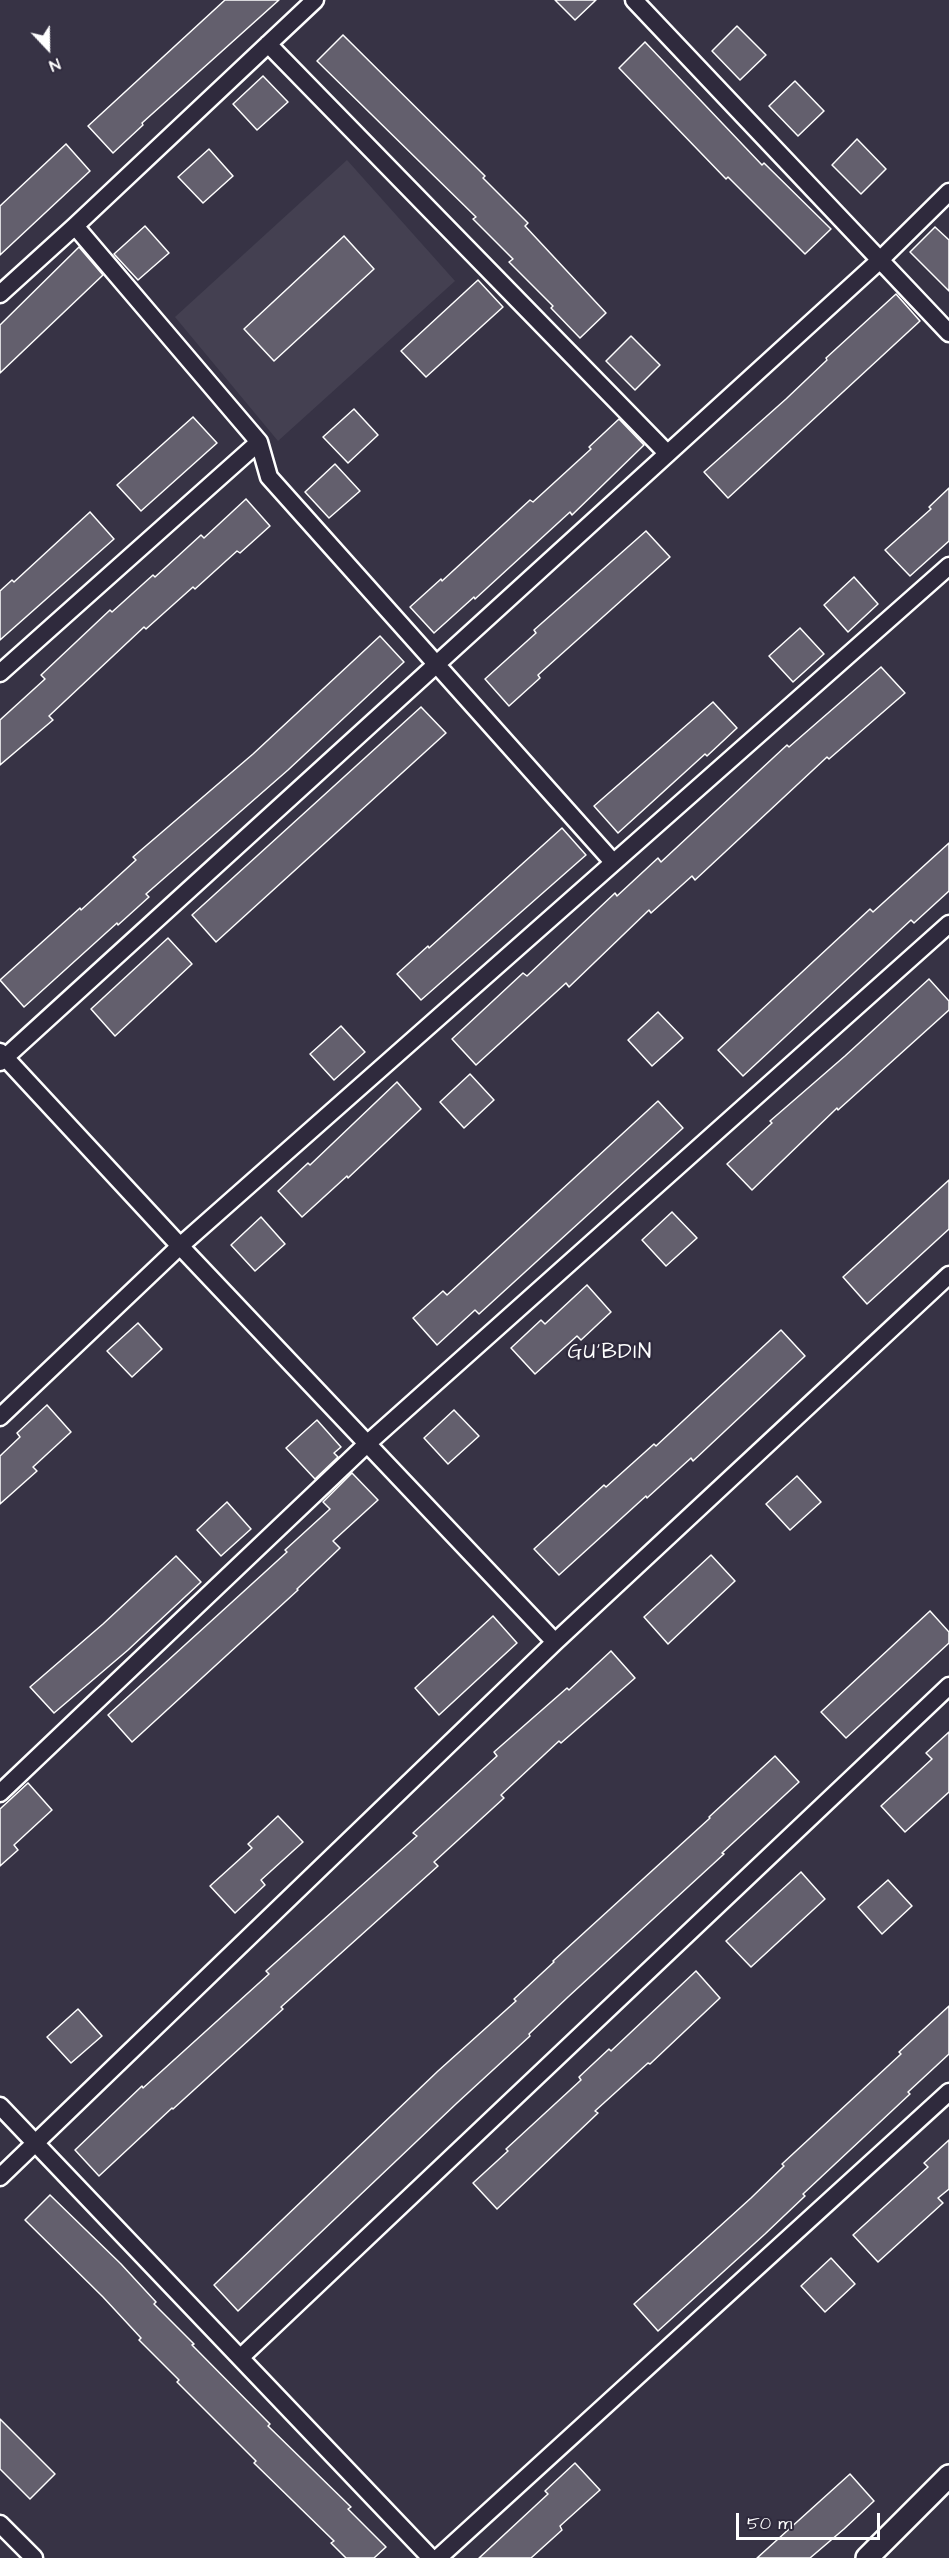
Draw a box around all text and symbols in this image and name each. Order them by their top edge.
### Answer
north arrow [18,18,78,78]
text: N [46,53,64,77]
district label: GU'BDIN [567,1341,653,1367]
scale bar [739,2501,883,2539]
text: 50 m [747,2511,792,2536]

